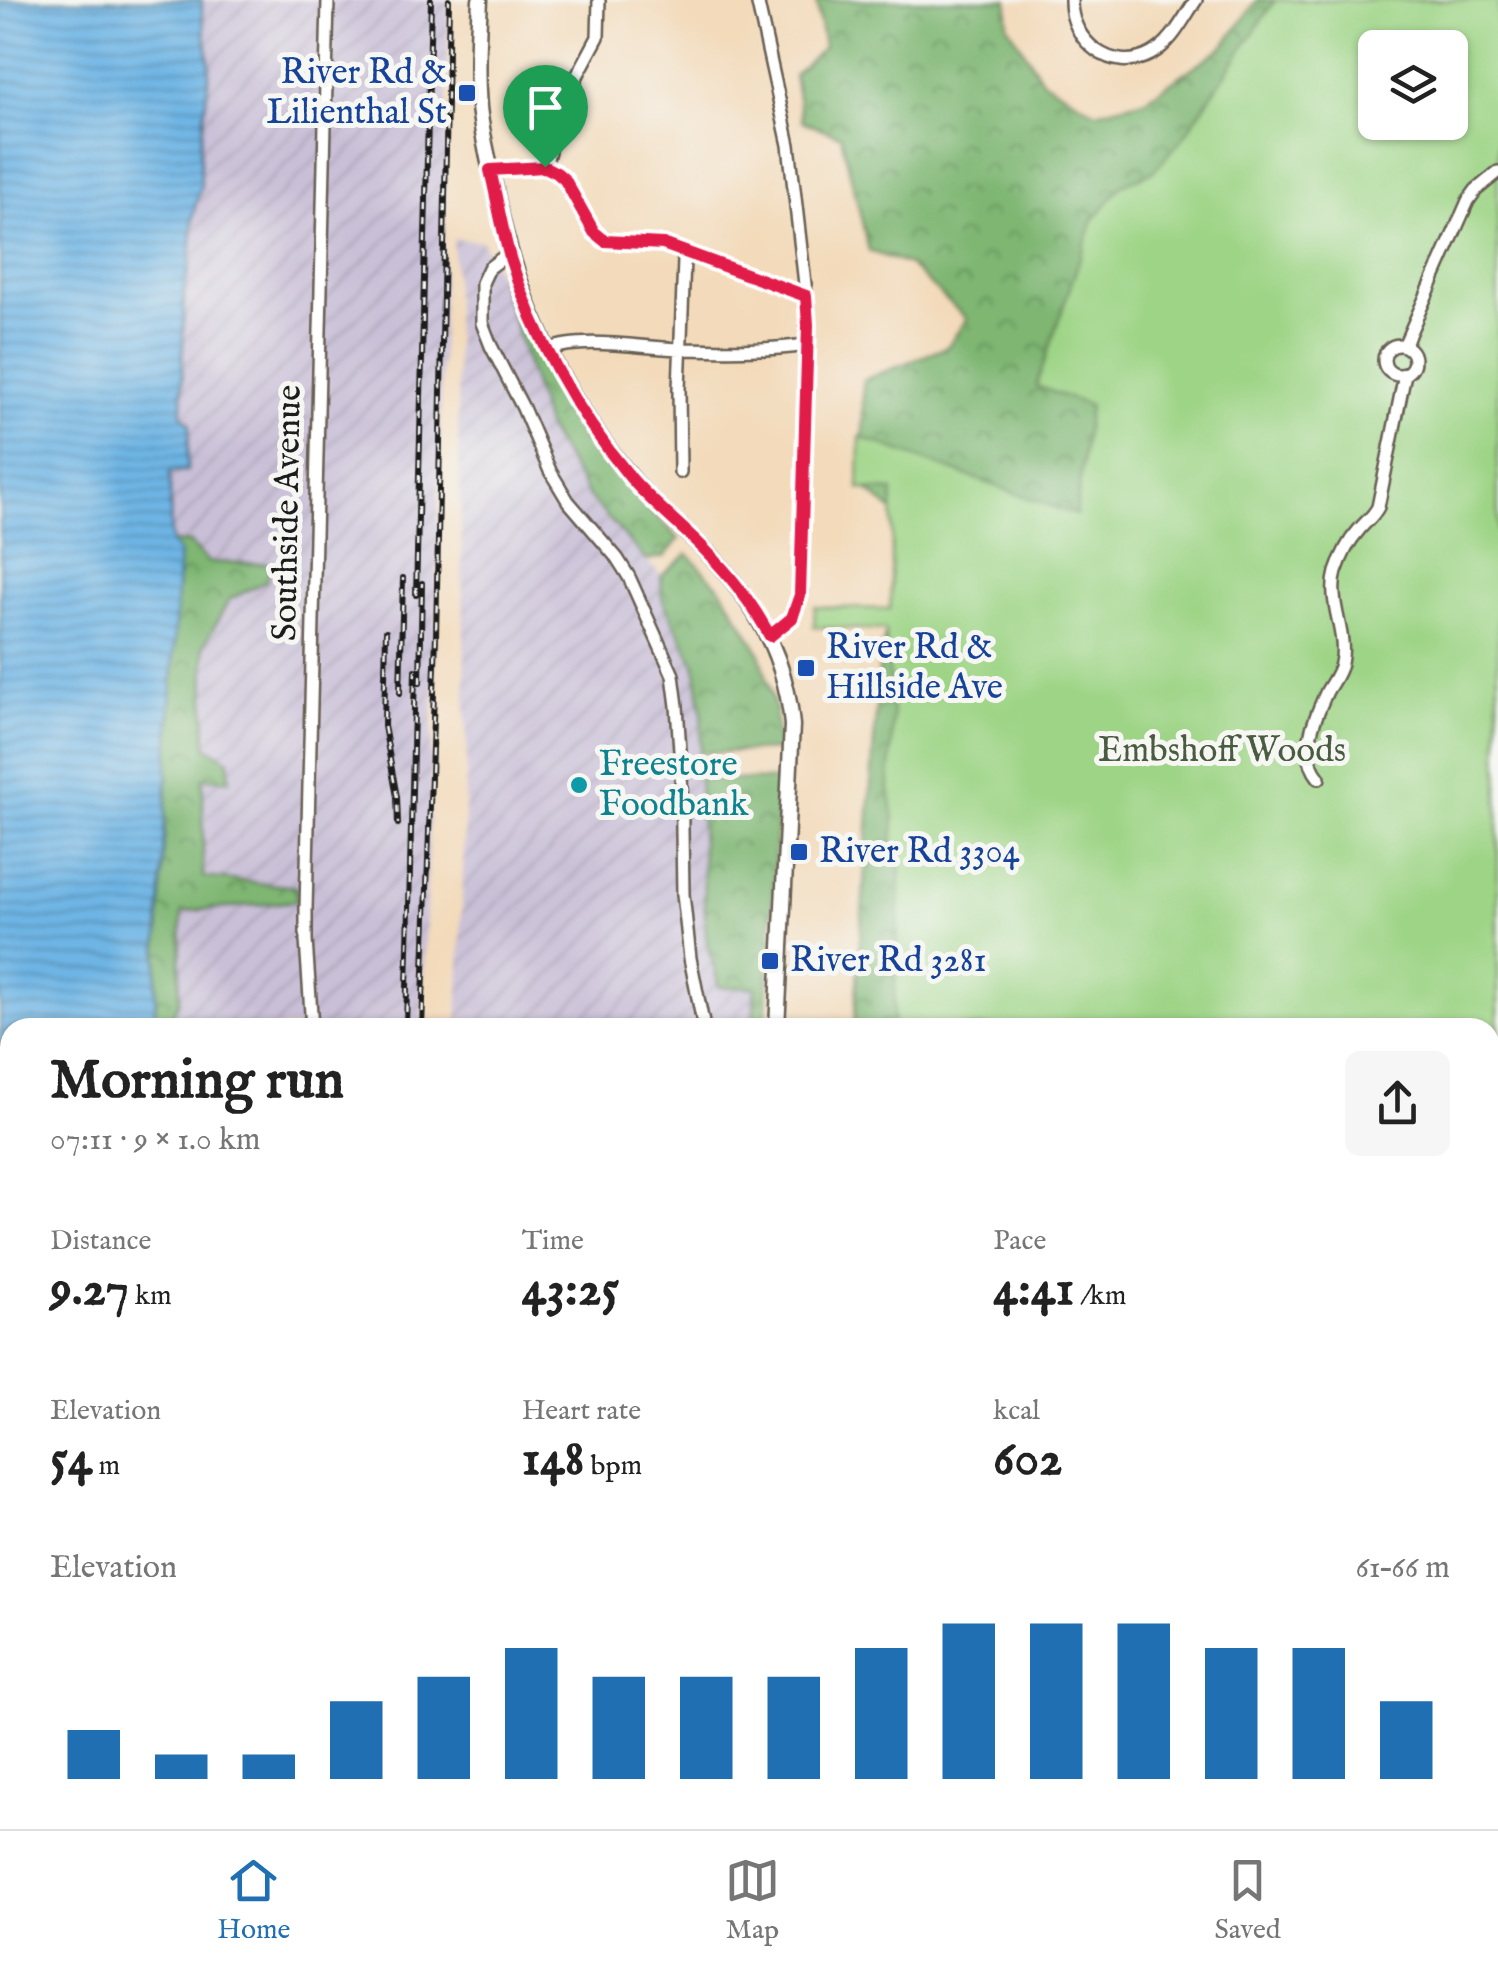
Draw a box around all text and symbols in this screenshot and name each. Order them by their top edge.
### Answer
map controls [1358,30,1468,140]
button: layers [1358,30,1468,140]
place label: River Rd & Lilienthal St [266,51,447,136]
pin [503,65,588,168]
icon: arrive [518,80,573,135]
marker: River Rd & Lilienthal St [456,82,478,104]
street label: Southside Avenue [263,384,313,642]
place label: River Rd & Hillside Ave [826,626,1003,711]
marker: River Rd & Hillside Ave [795,657,817,679]
park label: Embshoff Woods [1098,729,1346,774]
place label: Freestore Foodbank [599,743,749,828]
marker: Freestore Foodbank [568,774,590,796]
place label: River Rd 3304 [819,830,1020,875]
marker: River Rd 3304 [788,841,810,863]
place label: River Rd 3281 [790,939,987,984]
marker: River Rd 3281 [759,950,781,972]
text: Morning run [50,1047,344,1117]
button: share [1345,1051,1450,1156]
text: 07:11 · 9 × 1.0 km [50,1120,261,1161]
text: Distance [50,1224,151,1259]
text: Time [522,1224,584,1259]
text: Pace [993,1224,1046,1259]
text: 9.27 [50,1259,129,1322]
text: 43:25 [522,1259,619,1322]
text: 4:41 [993,1259,1074,1322]
text: km [129,1279,172,1314]
text: /km [1074,1279,1126,1314]
text: Elevation [50,1394,161,1429]
text: Heart rate [522,1394,641,1429]
text: kcal [993,1394,1040,1429]
text: 54 [50,1429,92,1492]
text: 148 [522,1429,584,1492]
text: 602 [993,1429,1062,1492]
text: m [92,1449,120,1484]
text: bpm [584,1449,642,1484]
text: Elevation [50,1548,177,1589]
text: 61–66 m [1355,1548,1450,1589]
tab: Home [217,1853,290,1948]
tab: Map [725,1853,780,1948]
tab: Saved [1214,1853,1281,1948]

